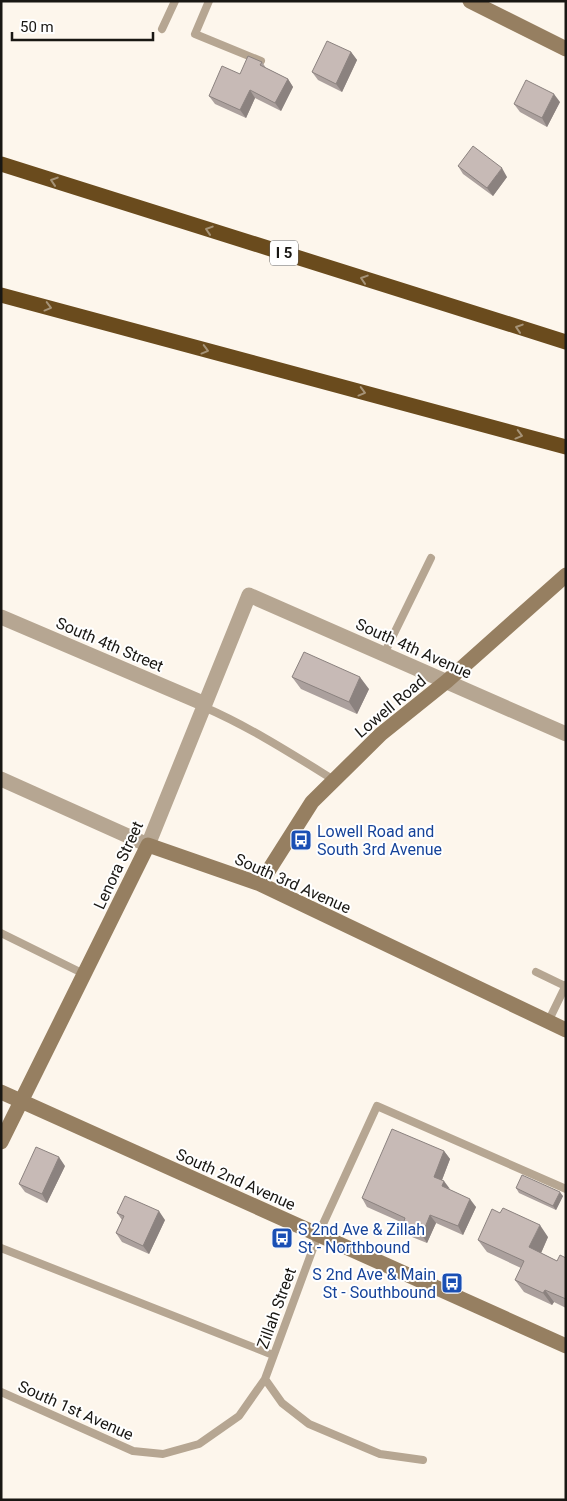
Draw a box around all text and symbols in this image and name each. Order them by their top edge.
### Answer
scale bar [12,10,154,42]
text: 50 m [20,18,54,36]
one-way arrow [51,176,59,186]
one-way arrow [206,225,214,235]
road number: I 5 [270,240,298,266]
one-way arrow [361,274,369,284]
one-way arrow [44,302,52,312]
one-way arrow [516,323,524,333]
one-way arrow [201,344,210,355]
one-way arrow [358,386,366,397]
one-way arrow [514,429,522,439]
street label: South 4th Street [53,613,166,676]
street label: South 4th Avenue [353,614,475,683]
street label: Lowell Road [351,671,430,742]
street label: Lenora Street [90,818,147,912]
place label: Lowell Road and South 3rd Avenue [317,822,442,859]
bus stop icon: Lowell Road and South 3rd Avenue [289,828,313,852]
street label: South 3rd Avenue [232,849,354,918]
street label: South 2nd Avenue [173,1145,298,1214]
place label: S 2nd Ave & Zillah St - Northbound [298,1220,425,1257]
bus stop icon: S 2nd Ave & Zillah St - Northbound [270,1226,294,1250]
street label: Zillah Street [253,1265,300,1351]
place label: S 2nd Ave & Main St - Southbound [312,1265,436,1302]
bus stop icon: S 2nd Ave & Main St - Southbound [440,1271,464,1295]
street label: South 1st Avenue [15,1377,136,1444]

